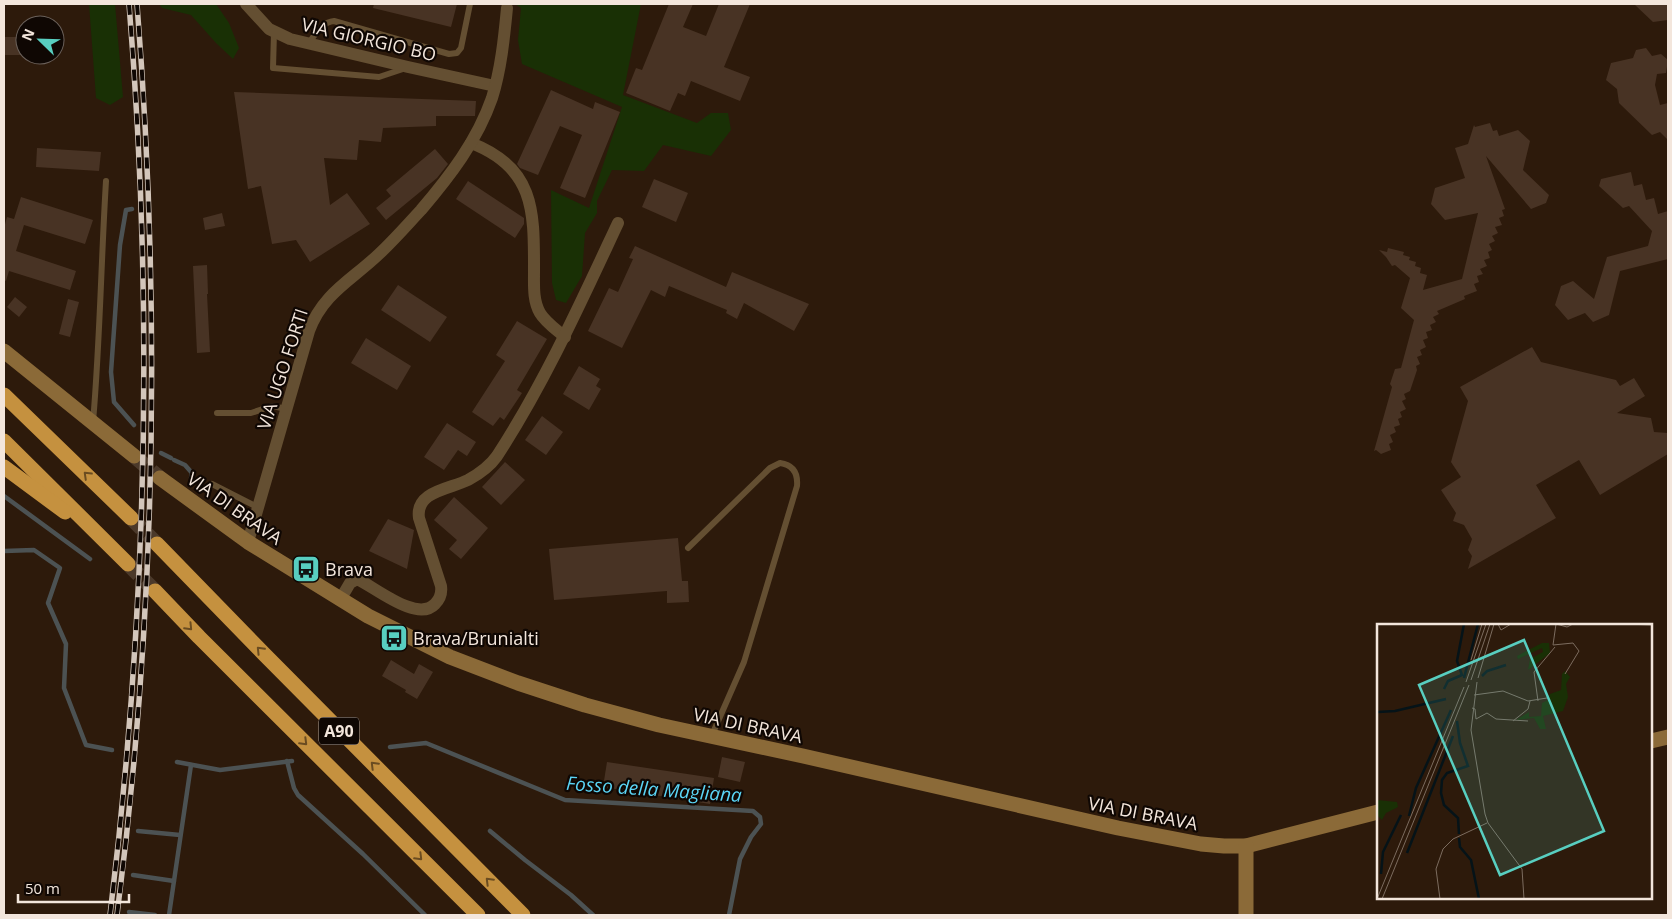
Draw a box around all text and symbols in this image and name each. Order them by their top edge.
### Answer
street label: VIA GIORGIO BO [299,12,439,66]
north arrow [15,15,65,65]
text: N [17,26,39,44]
street label: VIA UGO FORTI [251,305,313,433]
street label: VIA DI BRAVA [183,466,288,550]
one-way arrow [84,472,93,481]
bus stop icon: Brava [291,554,321,584]
place label: Brava [325,557,373,581]
one-way arrow [183,621,192,630]
bus stop icon: Brava/Brunialti [379,623,409,653]
inset map [1377,624,1652,899]
place label: Brava/Brunialti [413,626,539,650]
one-way arrow [257,647,266,656]
street label: VIA DI BRAVA [691,702,805,748]
road number: A90 [319,718,359,744]
one-way arrow [298,736,307,745]
one-way arrow [371,762,380,771]
water label: Fosso della Magliana [565,770,743,808]
street label: VIA DI BRAVA [1086,791,1200,835]
one-way arrow [413,851,422,860]
scale bar [18,872,129,904]
one-way arrow [485,877,494,886]
text: 50 m [25,878,60,898]

